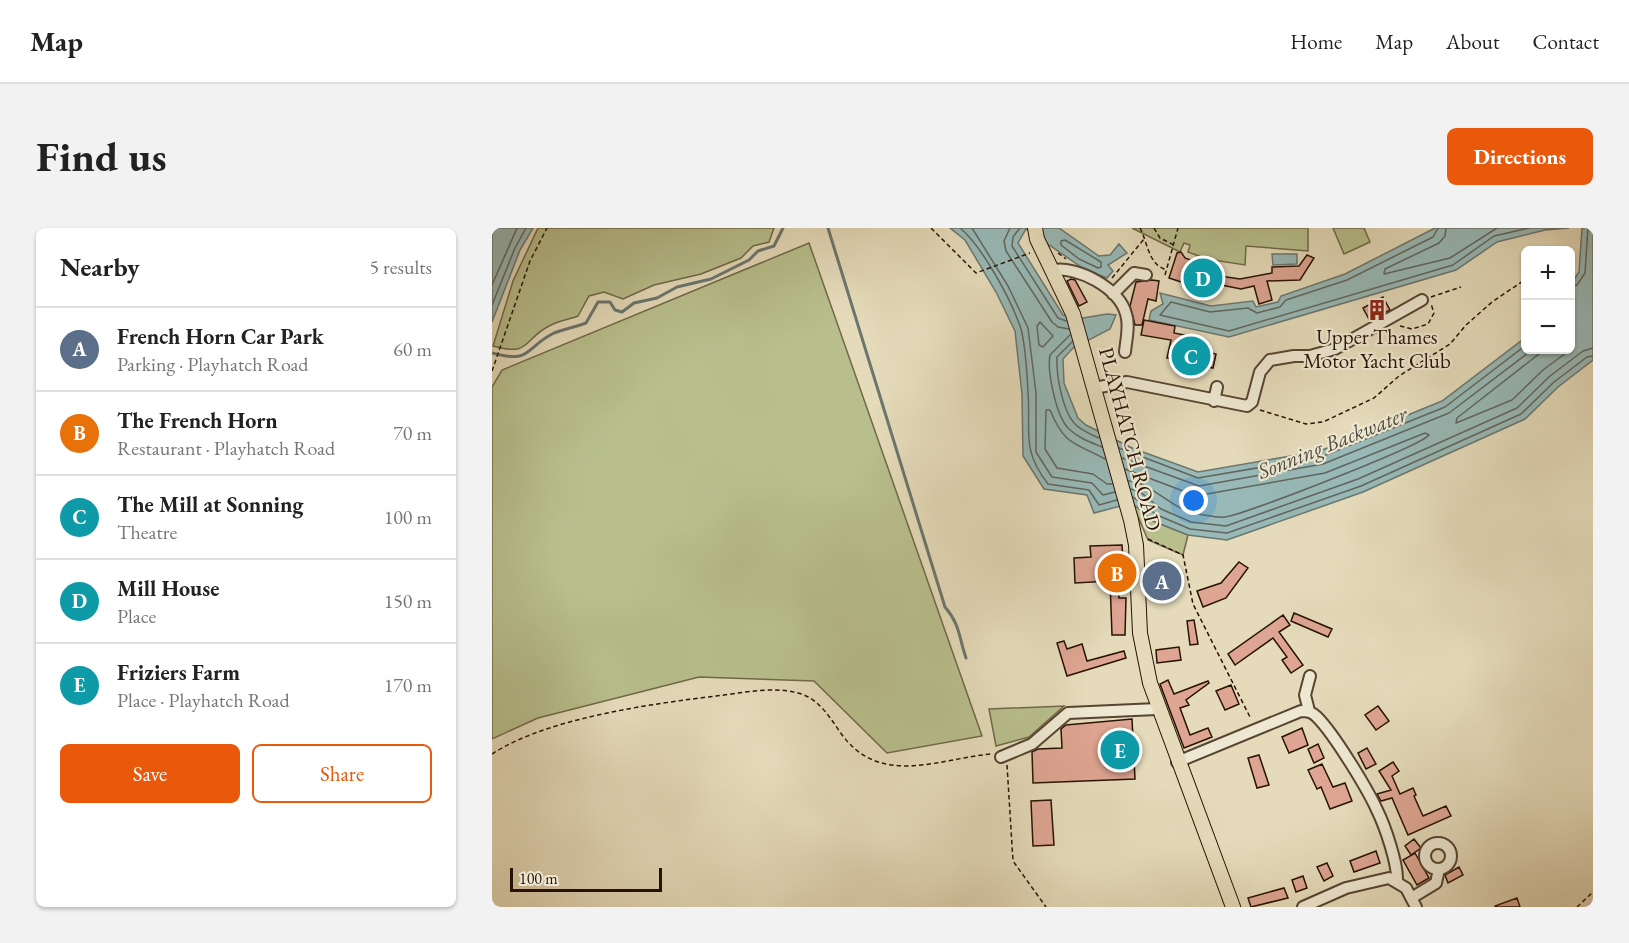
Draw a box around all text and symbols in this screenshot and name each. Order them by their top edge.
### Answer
text: Map [30,23,83,59]
text: Home [1290,28,1342,55]
text: Map [1375,28,1413,55]
text: About [1446,28,1499,55]
text: Contact [1532,28,1599,55]
button: Directions [1447,128,1593,185]
text: Find us [36,129,167,184]
map controls [1521,246,1575,354]
button: + [1521,246,1575,300]
text: Nearby [60,250,140,284]
text: 5 results [369,254,432,280]
pin: D [1184,256,1222,300]
building icon: Upper Thames Motor Yacht Club [1365,298,1389,322]
button: − [1521,300,1575,354]
text: French Horn Car Park [117,322,324,351]
place label: Upper Thames Motor Yacht Club [1303,323,1451,374]
pin: C [1172,334,1210,378]
text: A [72,336,87,362]
text: 60 m [393,336,432,362]
street label: PLAYHATCH ROAD [1093,344,1168,534]
text: Parking · Playhatch Road [117,351,308,377]
water label: Sonning Backwater [1252,399,1413,486]
text: The French Horn [117,406,278,435]
text: B [73,420,86,446]
text: 70 m [393,420,432,446]
text: Restaurant · Playhatch Road [117,435,335,461]
your location [1179,486,1208,515]
text: The Mill at Sonning [117,490,304,519]
text: C [72,504,87,530]
text: 100 m [384,504,432,530]
text: Theatre [117,519,177,545]
pin: B [1098,550,1136,596]
pin: A [1142,558,1182,604]
text: Mill House [117,574,219,603]
text: D [72,588,87,614]
text: 150 m [384,588,432,614]
text: Place [117,603,156,629]
text: Friziers Farm [117,658,240,687]
text: E [74,672,85,698]
text: 170 m [384,672,432,698]
text: Place · Playhatch Road [117,687,290,713]
pin: E [1100,728,1140,772]
button: Save [60,744,240,803]
button: Share [252,744,432,803]
scale bar [510,865,662,892]
text: 100 m [519,868,558,889]

